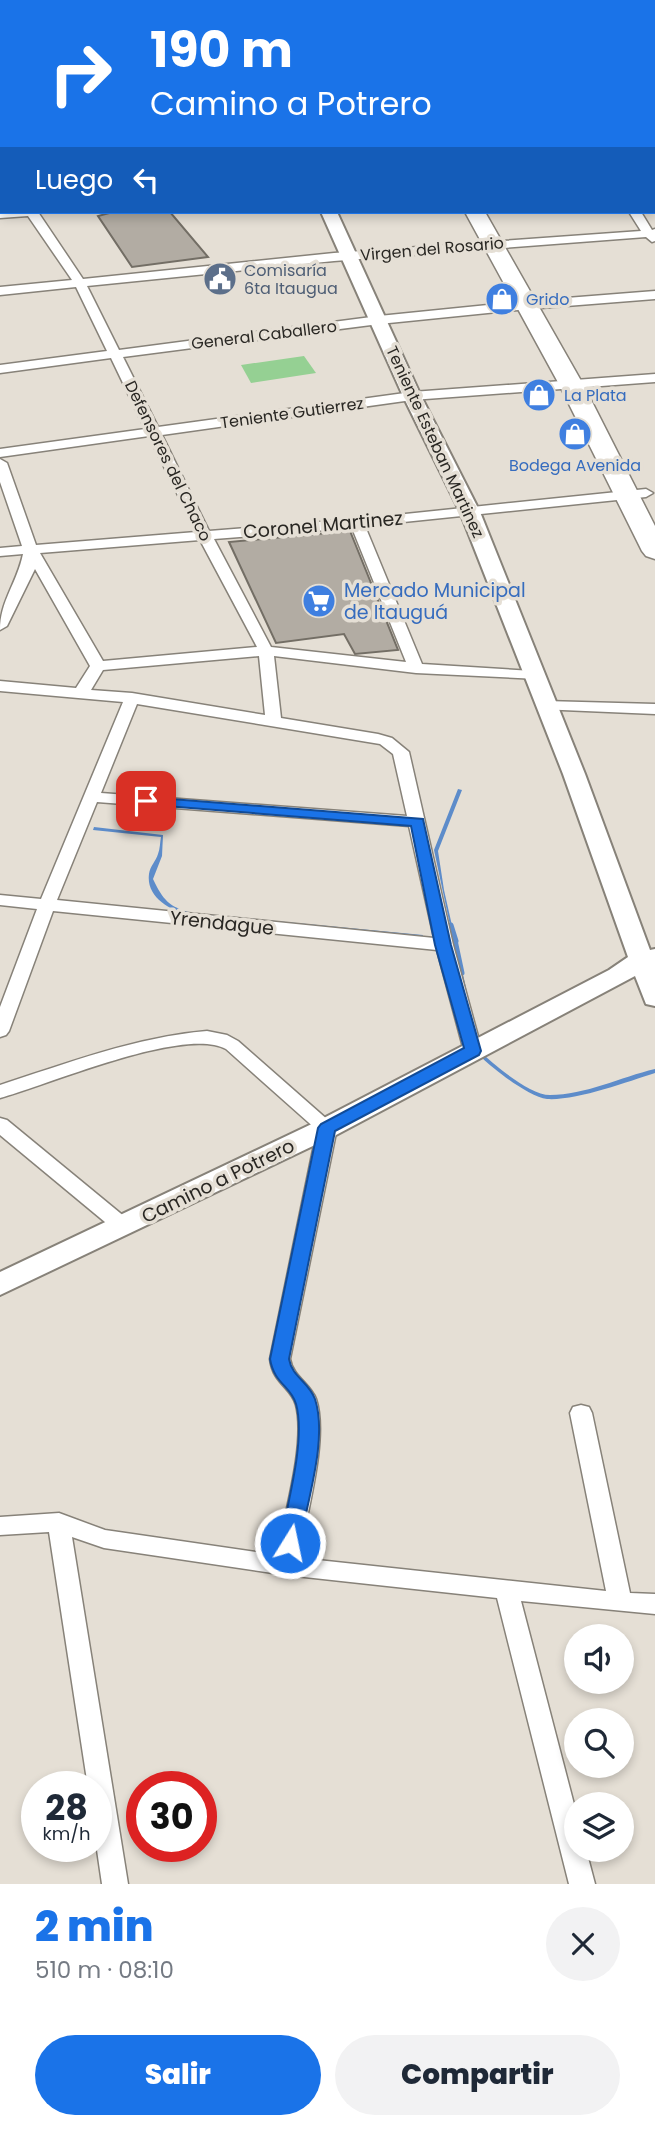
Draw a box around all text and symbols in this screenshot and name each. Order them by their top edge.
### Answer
text: 190 m [150,16,293,84]
icon: right [35,28,126,119]
text: Camino a Potrero [150,81,432,126]
icon: left [127,161,165,199]
text: Luego [35,162,113,198]
street label: Virgen del Rosario [359,231,505,267]
place label: Comisaría 6ta Itaugua [244,259,338,300]
public building icon: Comisaría 6ta Itaugua [201,260,239,298]
shop icon: Grido [483,280,521,318]
place label: Grido [526,288,569,311]
street label: General Caballero [190,315,338,355]
street label: Teniente Esteban Martinez [380,342,490,542]
shop icon: La Plata [520,376,558,414]
street label: Defensores del Chaco [119,377,217,545]
place label: La Plata [564,384,627,407]
street label: Teniente Gutierrez [219,392,365,434]
shop icon: Bodega Avenida [556,415,594,453]
place label: Bodega Avenida [509,454,641,477]
street label: Coronel Martinez [242,505,404,545]
place label: Mercado Municipal de Itauguá [344,577,526,626]
supermarket icon: Mercado Municipal de Itauguá [300,582,338,620]
pin [116,771,176,831]
icon: arrive [127,782,165,820]
street label: Yrendague [169,904,275,942]
street label: Camino a Potrero [137,1132,299,1230]
position arrow [253,1506,327,1580]
map controls [564,1624,634,1862]
button: sound [564,1624,634,1694]
button: search [564,1708,634,1778]
speed limit sign: 30 [126,1771,217,1862]
text: 28 [45,1783,88,1832]
button: layers [564,1792,634,1862]
text: km/h [43,1821,90,1846]
text: 2 min [35,1897,153,1956]
button: close [546,1907,620,1981]
text: 510 m · 08:10 [35,1954,174,1986]
button: Salir [35,2035,321,2115]
button: Compartir [335,2035,620,2115]

